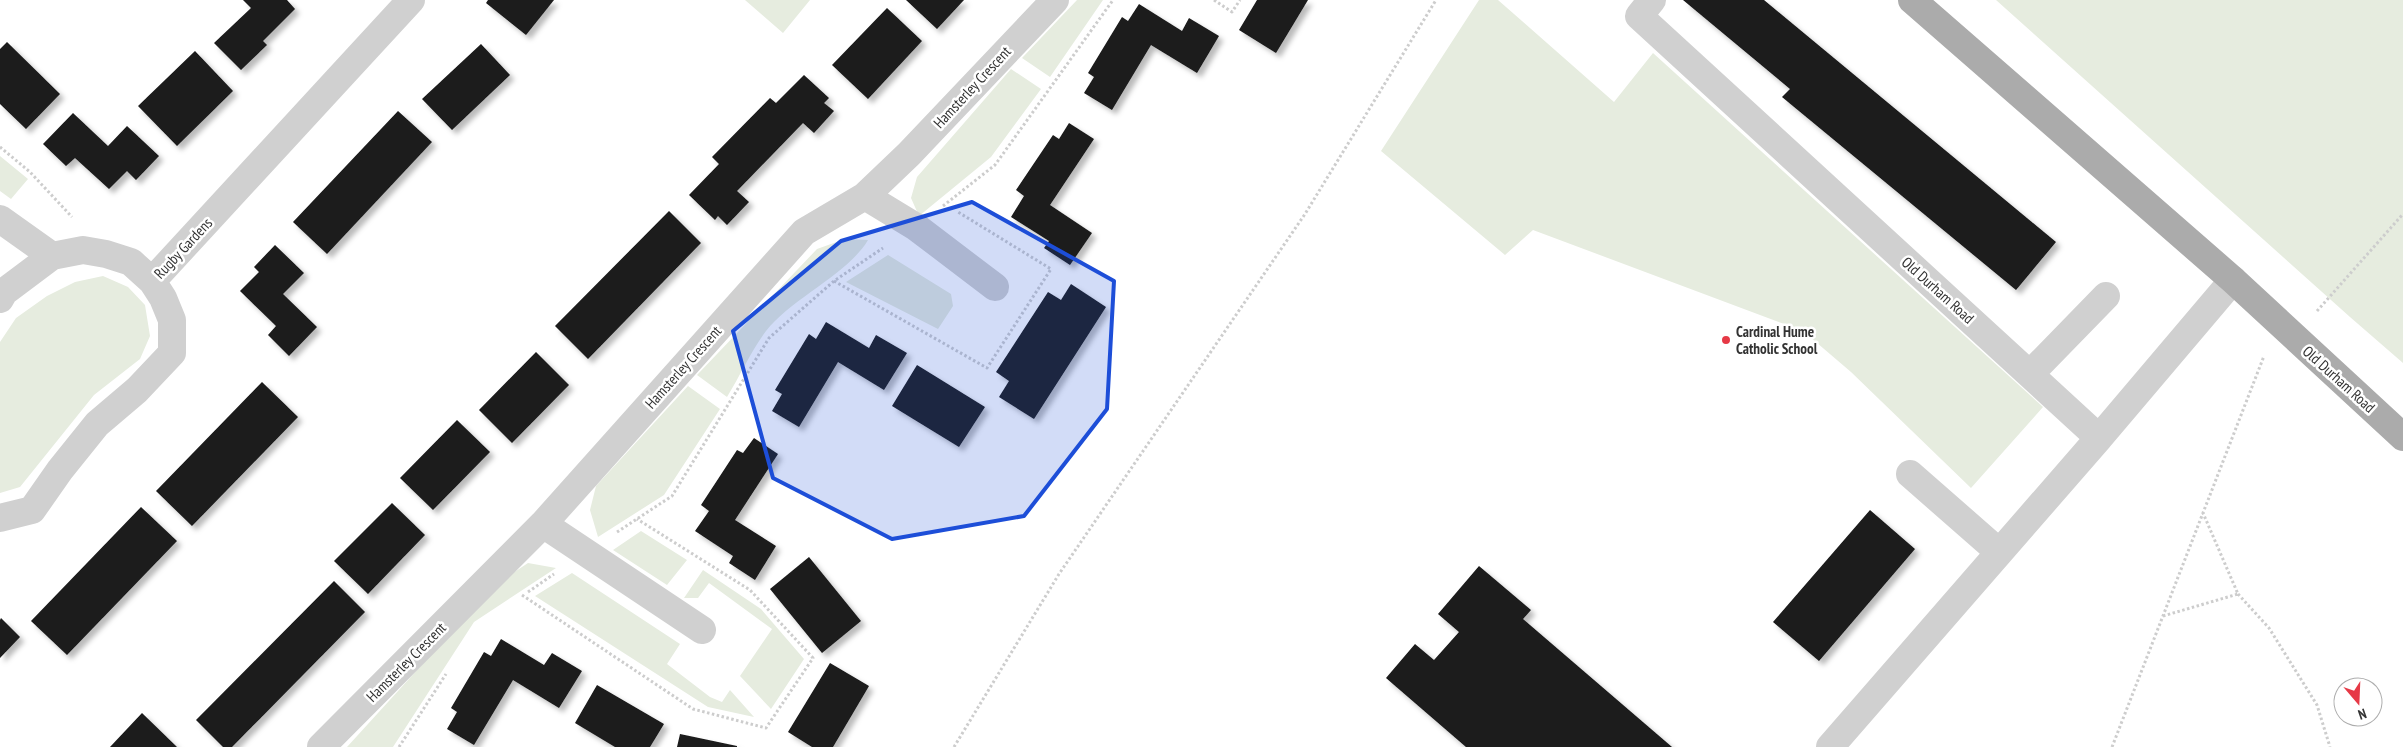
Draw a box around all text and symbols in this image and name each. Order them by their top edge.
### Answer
street label: Hamsterley Crescent [929,42,1015,132]
street label: Rugby Gardens [150,213,216,283]
street label: Old Durham Road [1898,252,1978,328]
street label: Hamsterley Crescent [641,322,725,412]
place label: Cardinal Hume Catholic School [1736,322,1818,358]
marker: Cardinal Hume Catholic School [1720,334,1732,346]
street label: Old Durham Road [2299,341,2379,417]
street label: Hamsterley Crescent [362,618,450,706]
north arrow [2333,677,2383,727]
text: N [2356,705,2369,724]

